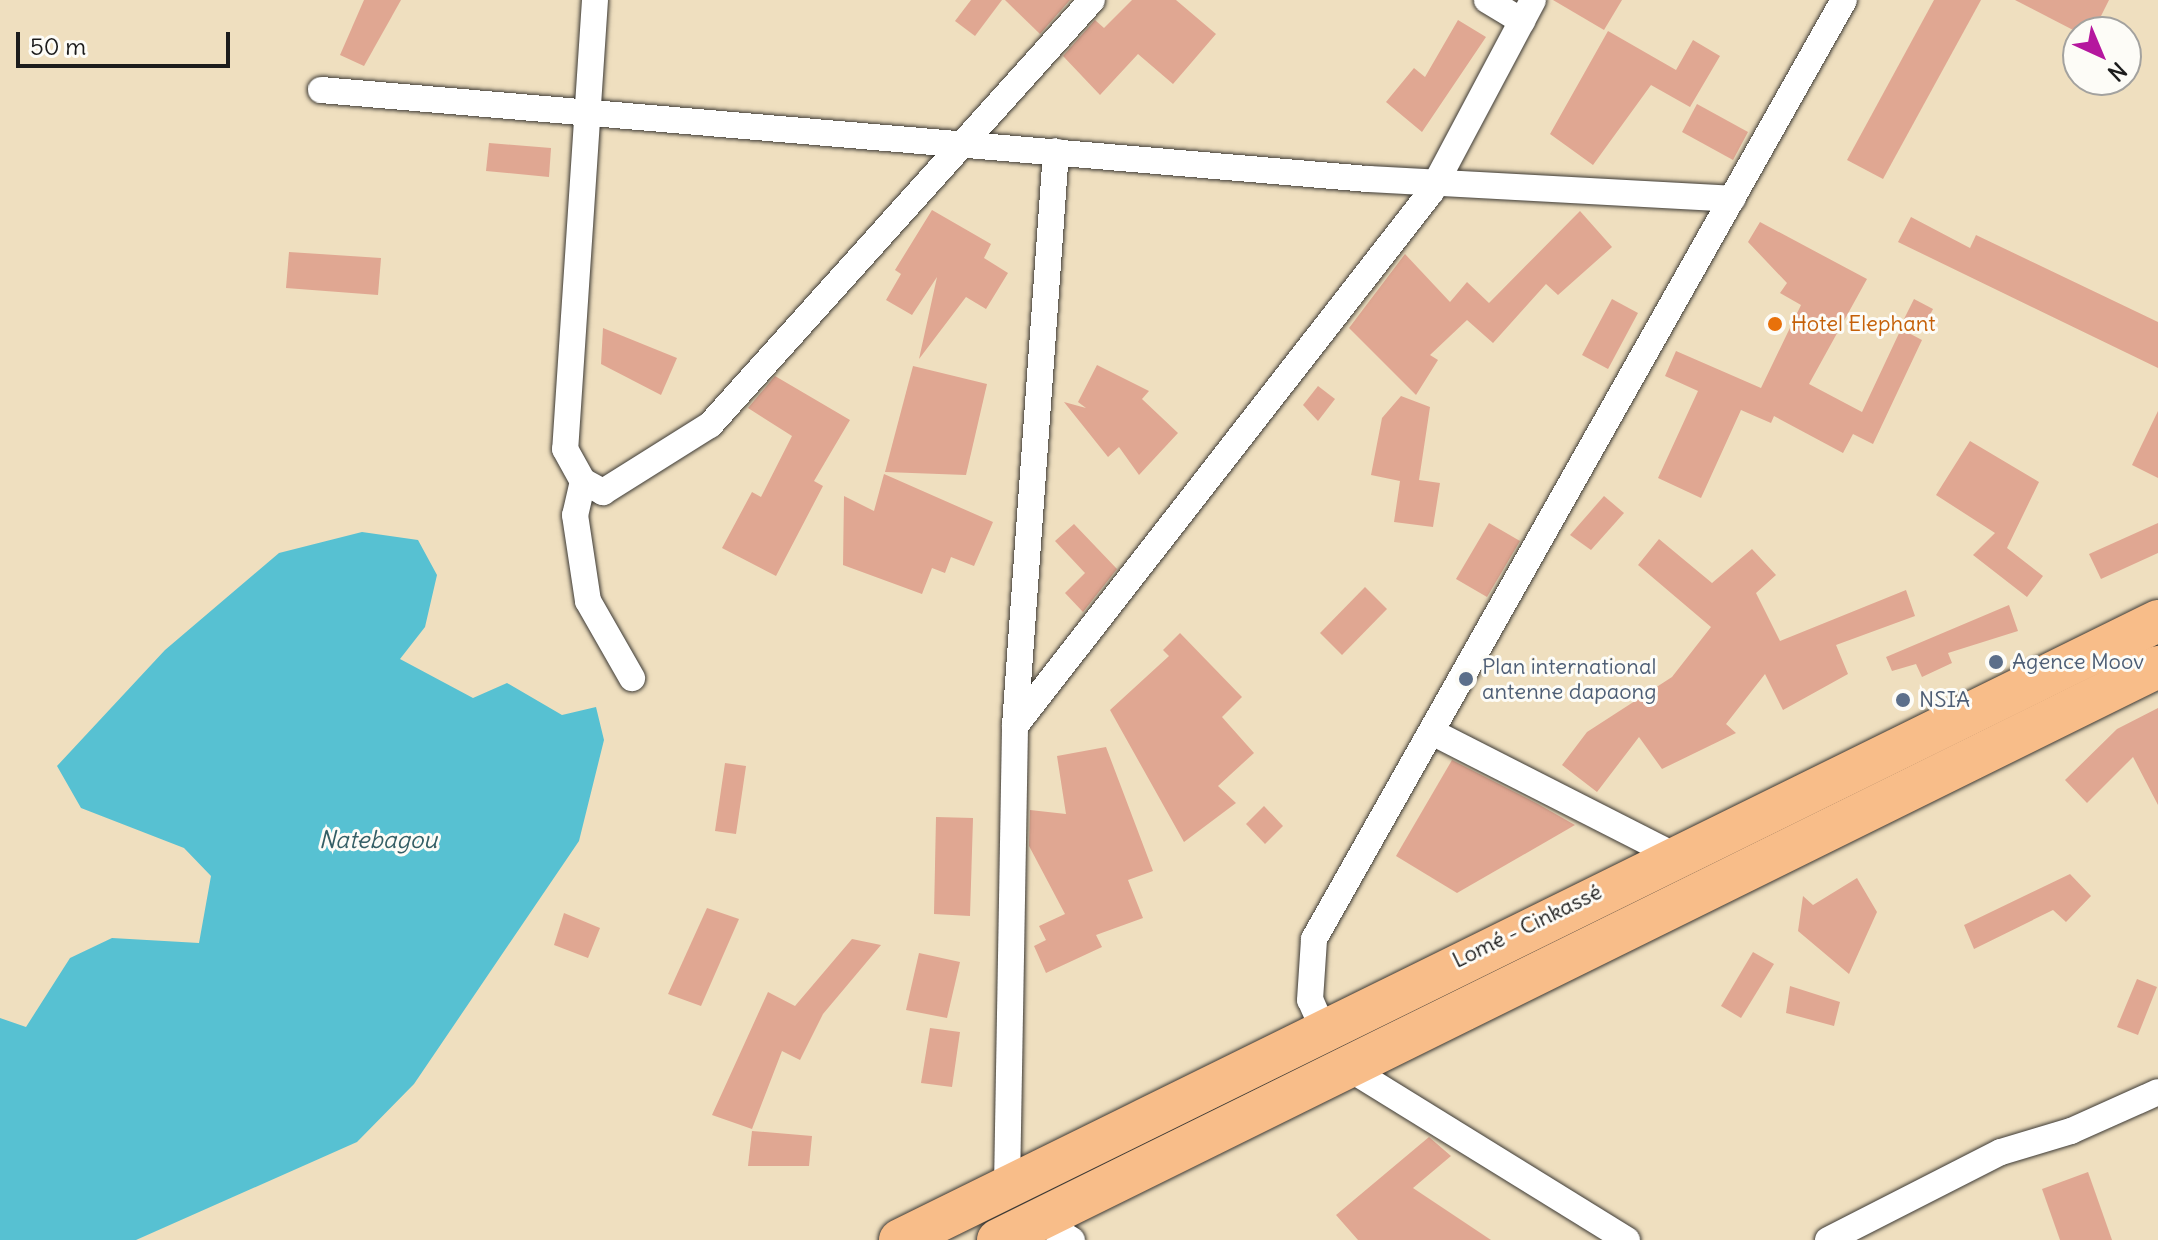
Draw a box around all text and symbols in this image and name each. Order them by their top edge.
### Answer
scale bar [20,16,234,66]
north arrow [2062,16,2142,96]
text: 50 m [30,31,86,61]
text: N [2102,56,2132,87]
place label: Hotel Elephant [1791,311,1936,337]
marker: Hotel Elephant [1766,315,1784,333]
place label: Agence Moov [2012,649,2144,675]
place label: Plan international antenne dapaong [1482,653,1657,704]
marker: Agence Moov [1987,653,2005,671]
marker: Plan international antenne dapaong [1457,670,1475,688]
place label: NSIA [1919,687,1970,713]
marker: NSIA [1894,691,1912,709]
water label: Natebagou [319,826,437,854]
street label: Lomé - Cinkassé [1448,878,1606,974]

